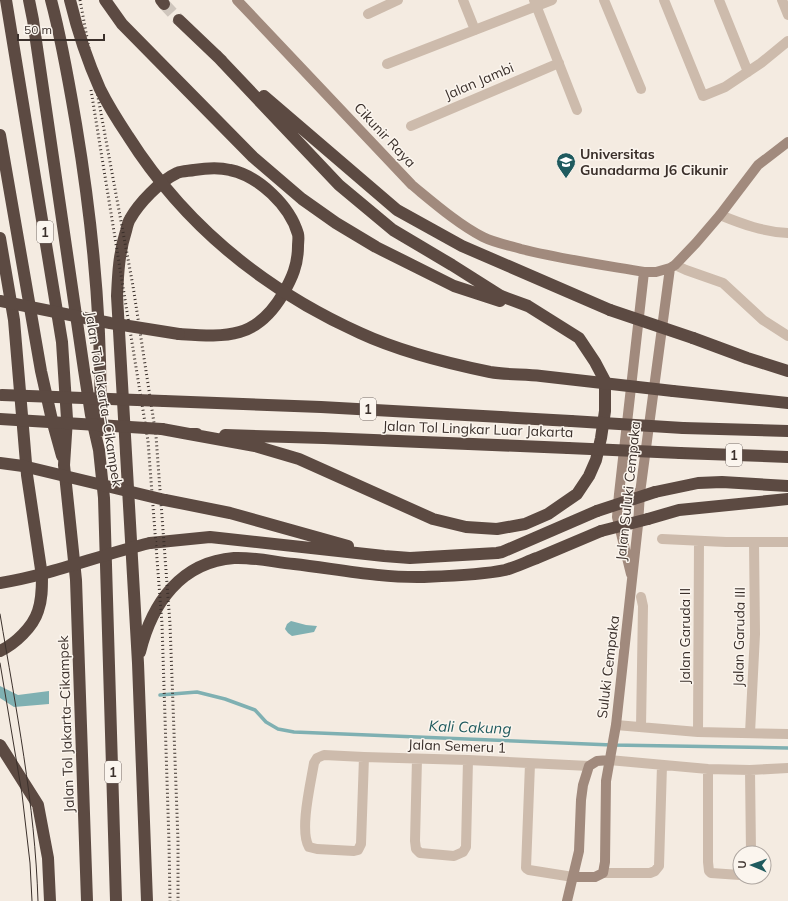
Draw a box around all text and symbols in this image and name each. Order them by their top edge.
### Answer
scale bar [18,16,104,42]
text: 50 m [24,22,52,37]
street label: Jalan Jambi [442,58,516,104]
street label: Cikunir Raya [350,99,420,171]
place label: Universitas Gunadarma J6 Cikunir [580,145,729,179]
school or university icon: Universitas Gunadarma J6 Cikunir [555,151,577,179]
road number: 1 [37,221,53,243]
street label: Jalan Tol Jakarta–Cikampek [81,310,127,489]
road number: 1 [360,398,376,420]
street label: Jalan Tol Lingkar Luar Jakarta [382,417,574,441]
street label: Jalan Suluki Cempaka [612,420,644,562]
road number: 1 [726,444,742,466]
street label: Jalan Garuda III [729,587,749,687]
street label: Jalan Garuda II [676,588,694,684]
street label: Suluki Cempaka [593,614,623,720]
street label: Jalan Tol Jakarta–Cikampek [54,634,78,813]
water label: Kali Cakung [428,716,512,738]
street label: Jalan Semeru 1 [408,735,506,757]
road number: 1 [105,761,121,783]
north arrow [732,845,772,885]
text: U [735,860,749,869]

